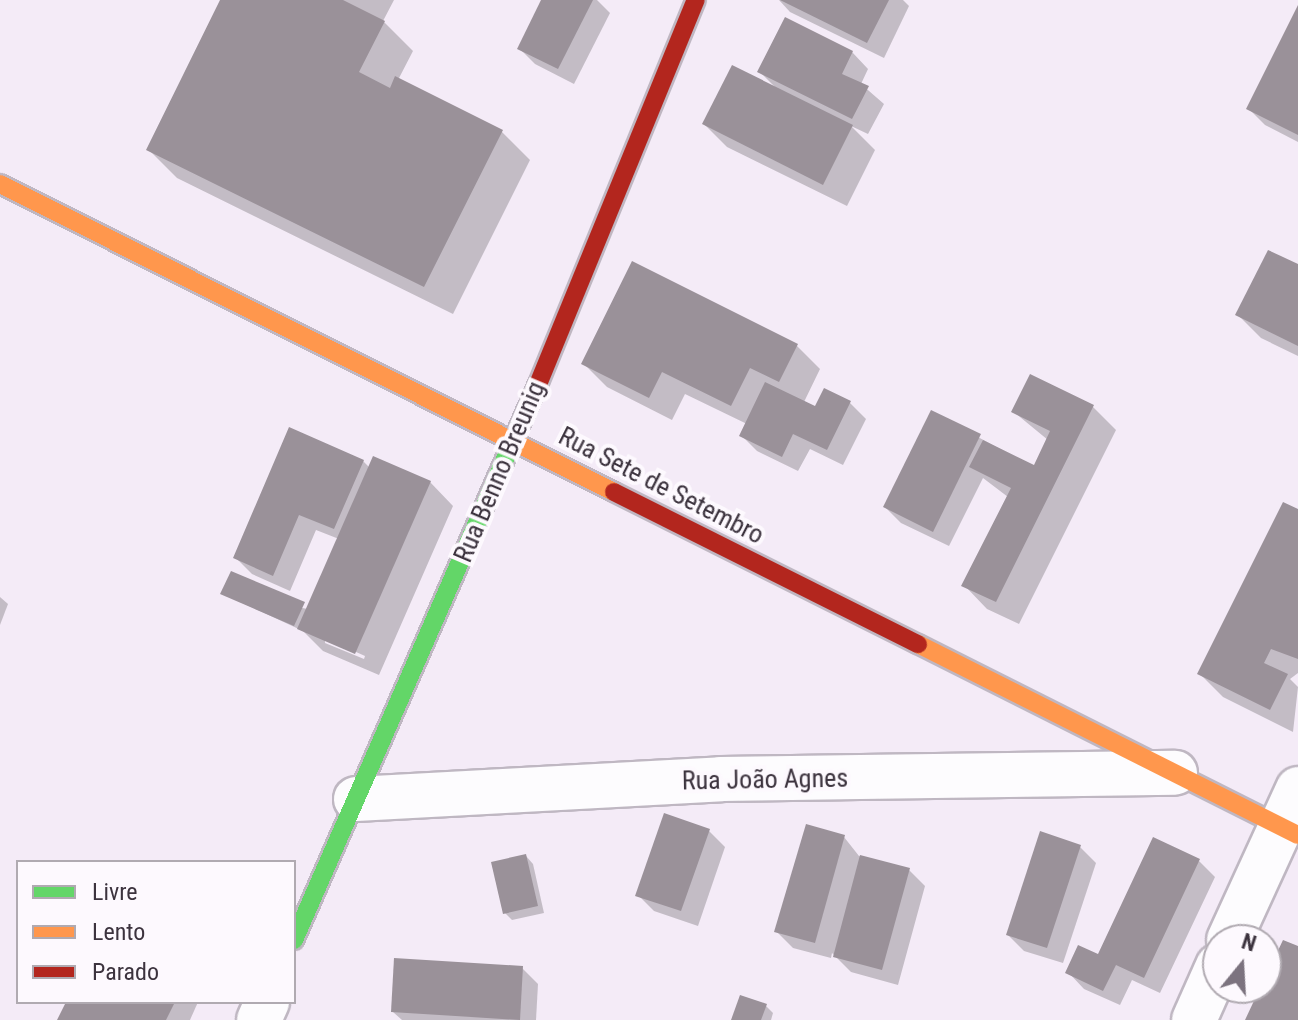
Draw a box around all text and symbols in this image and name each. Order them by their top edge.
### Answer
street label: Rua Benno Breunig [448,377,552,567]
street label: Rua Sete de Setembro [553,421,769,551]
street label: Rua João Agnes [682,763,848,797]
legend [16,860,296,1004]
text: Livre [92,878,138,906]
text: Lento [92,918,145,946]
north arrow [1202,924,1282,1004]
text: N [1239,929,1259,957]
text: Parado [92,958,159,986]

